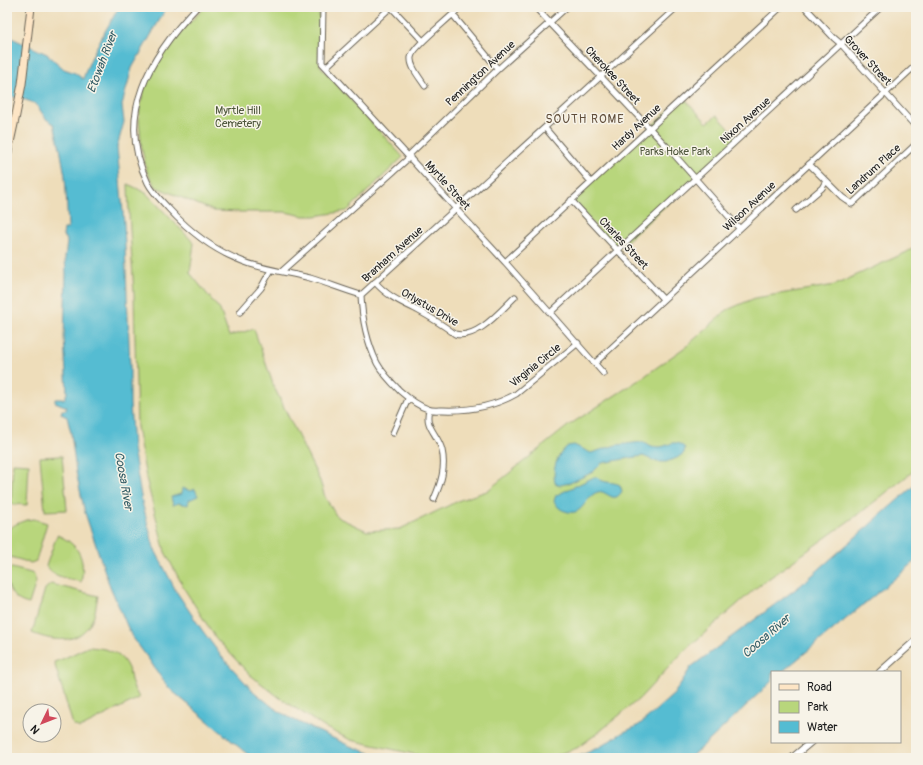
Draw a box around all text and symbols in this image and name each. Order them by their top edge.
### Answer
water label: Etowah River [84,28,122,95]
street label: Grover Street [841,33,894,88]
street label: Pennington Avenue [443,38,518,109]
street label: Cherokee Street [582,44,643,107]
street label: Nixon Avenue [718,94,774,146]
street label: Hardy Avenue [609,101,664,153]
park label: Myrtle Hill Cemetery [215,104,261,130]
district label: SOUTH ROME [546,112,624,127]
street label: Landrum Place [843,141,904,197]
park label: Parks Hoke Park [639,145,711,158]
street label: Myrtle Street [422,158,473,213]
street label: Wilson Avenue [720,178,779,234]
street label: Charles Street [596,215,651,272]
street label: Branham Avenue [359,223,426,285]
street label: Orlystus Drive [399,286,461,329]
street label: Virginia Circle [507,341,564,390]
water label: Coosa River [111,451,136,513]
water label: Coosa River [739,610,795,661]
legend [771,671,901,743]
text: Road [807,680,832,695]
text: Park [807,700,828,715]
north arrow [22,703,62,743]
text: Water [807,720,838,735]
text: N [27,722,42,737]

